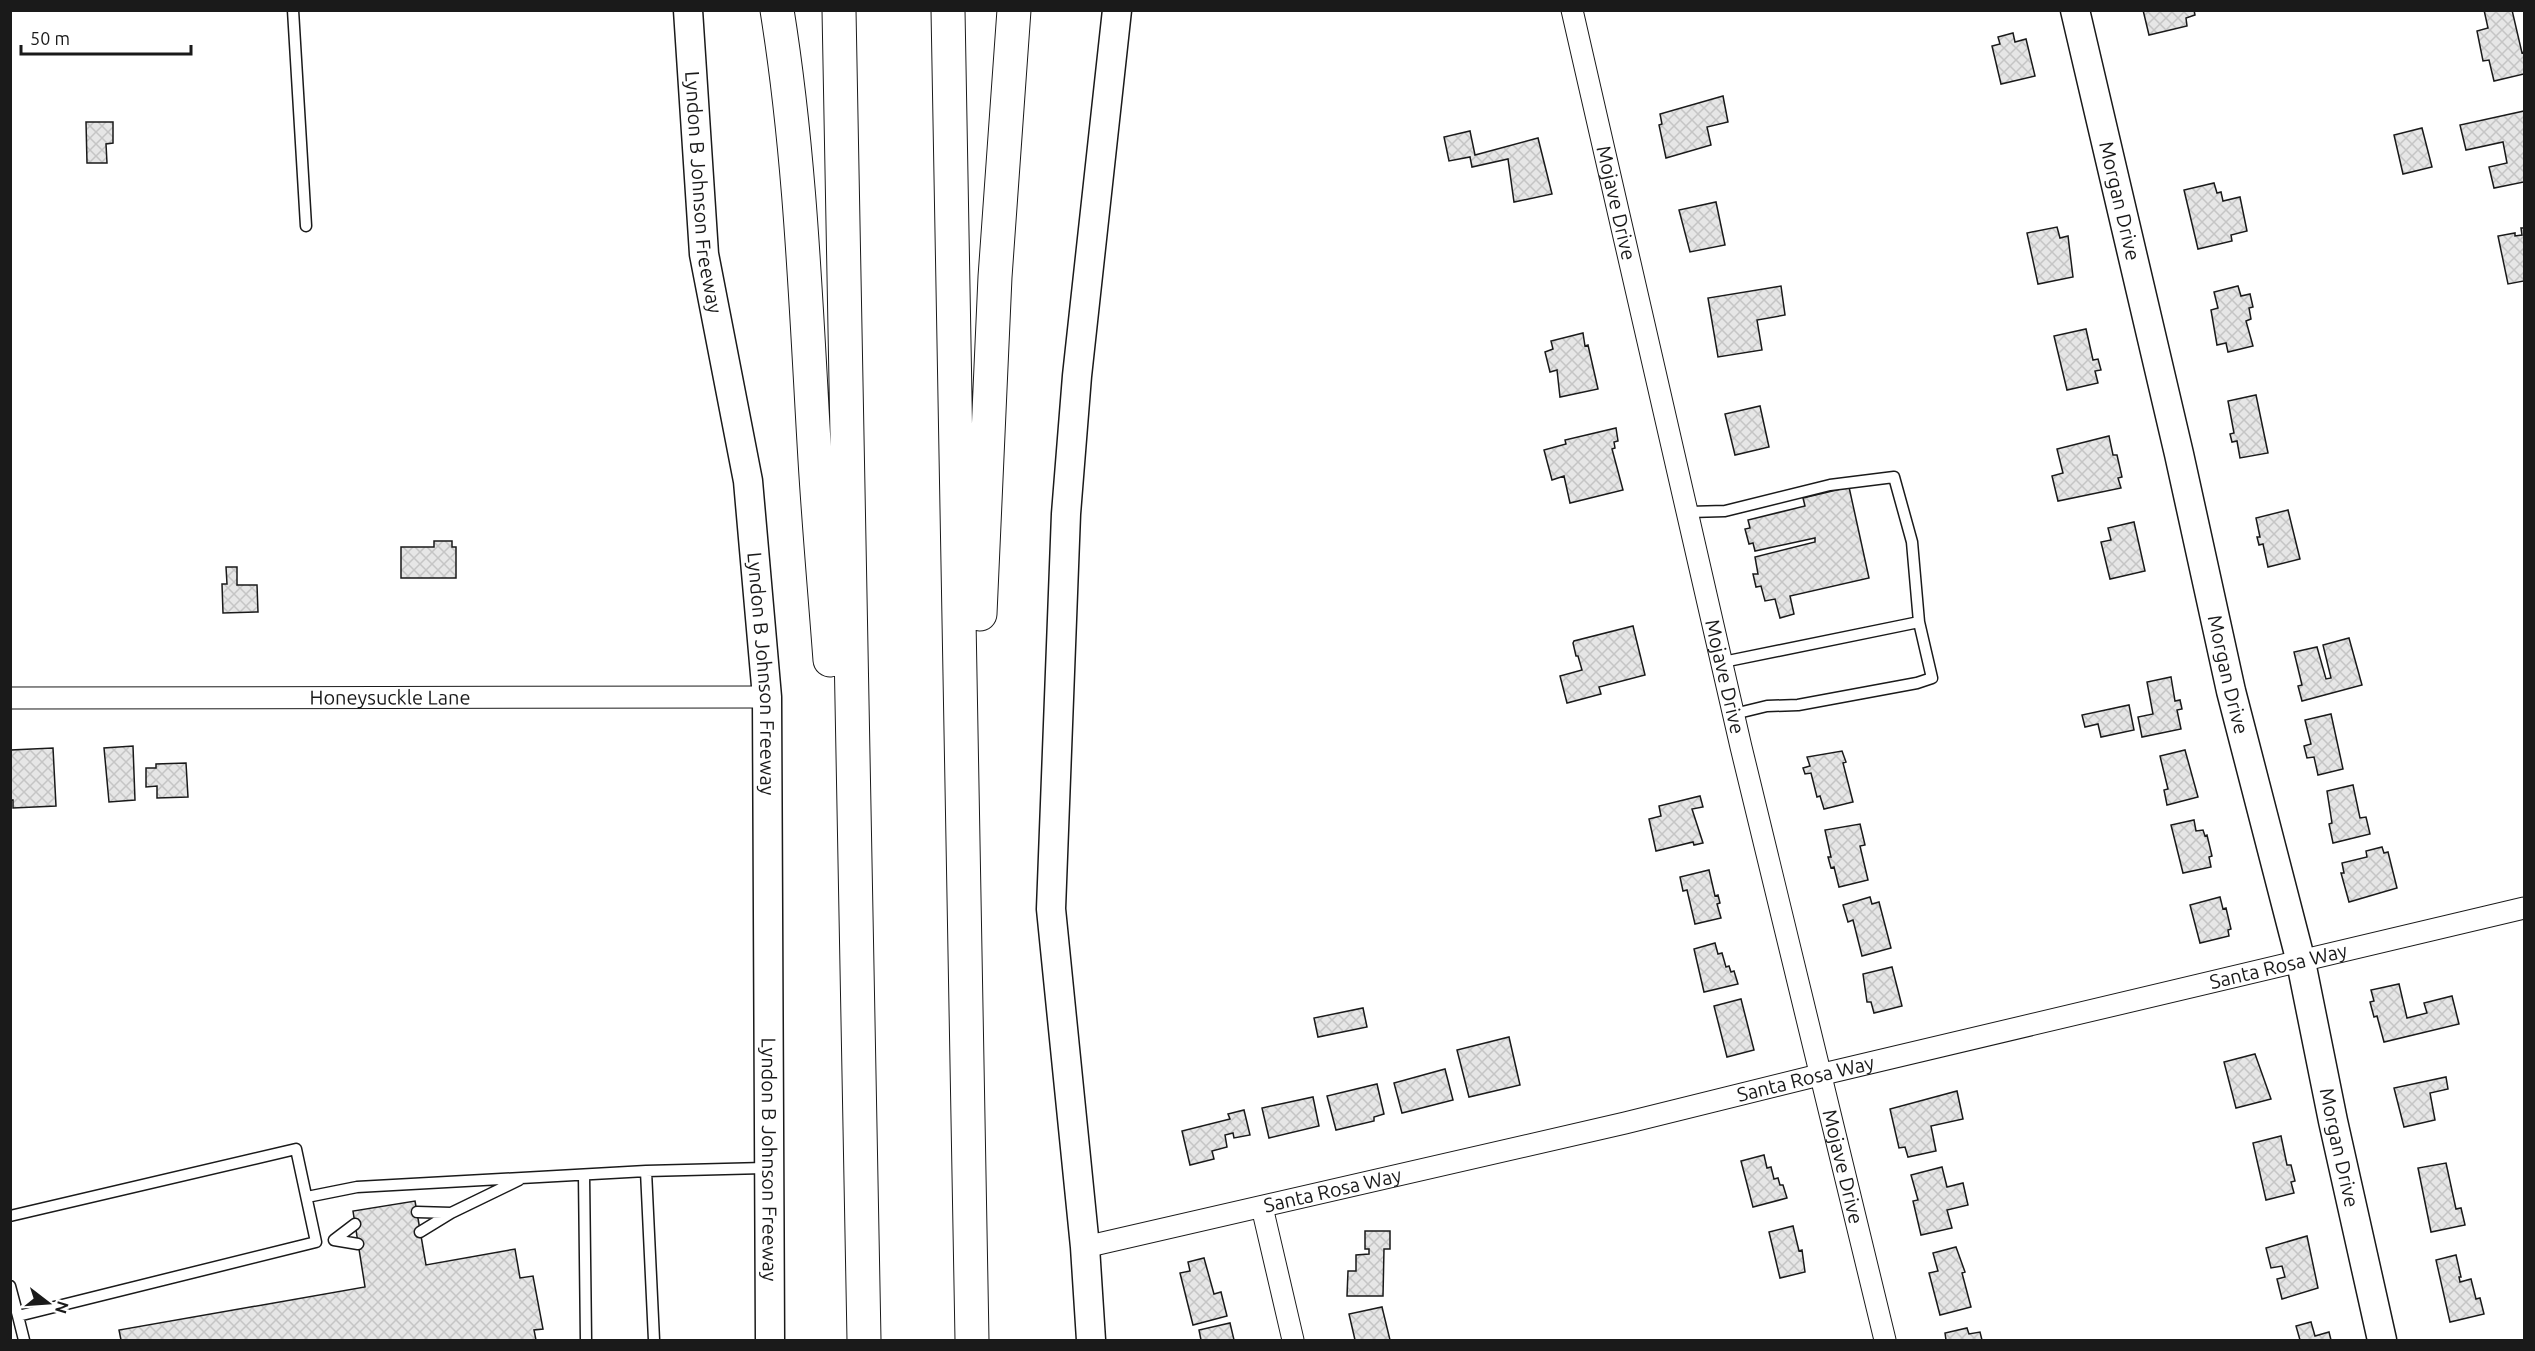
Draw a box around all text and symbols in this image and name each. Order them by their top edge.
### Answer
scale bar [21,18,190,56]
text: 50 m [30,28,70,48]
street label: Lyndon B Johnson Freeway [681,70,727,316]
street label: Morgan Drive [2095,139,2145,263]
street label: Mojave Drive [1592,143,1641,262]
street label: Lyndon B Johnson Freeway [743,551,779,796]
street label: Morgan Drive [2204,613,2254,737]
street label: Mojave Drive [1701,617,1750,736]
street label: Honeysuckle Lane [309,685,471,709]
street label: Santa Rosa Way [2207,938,2350,993]
street label: Lyndon B Johnson Freeway [758,1037,782,1282]
street label: Santa Rosa Way [1734,1050,1877,1106]
street label: Morgan Drive [2316,1086,2364,1209]
street label: Mojave Drive [1818,1107,1868,1226]
street label: Santa Rosa Way [1261,1163,1404,1217]
north arrow [18,1273,78,1333]
text: N [52,1299,73,1316]

